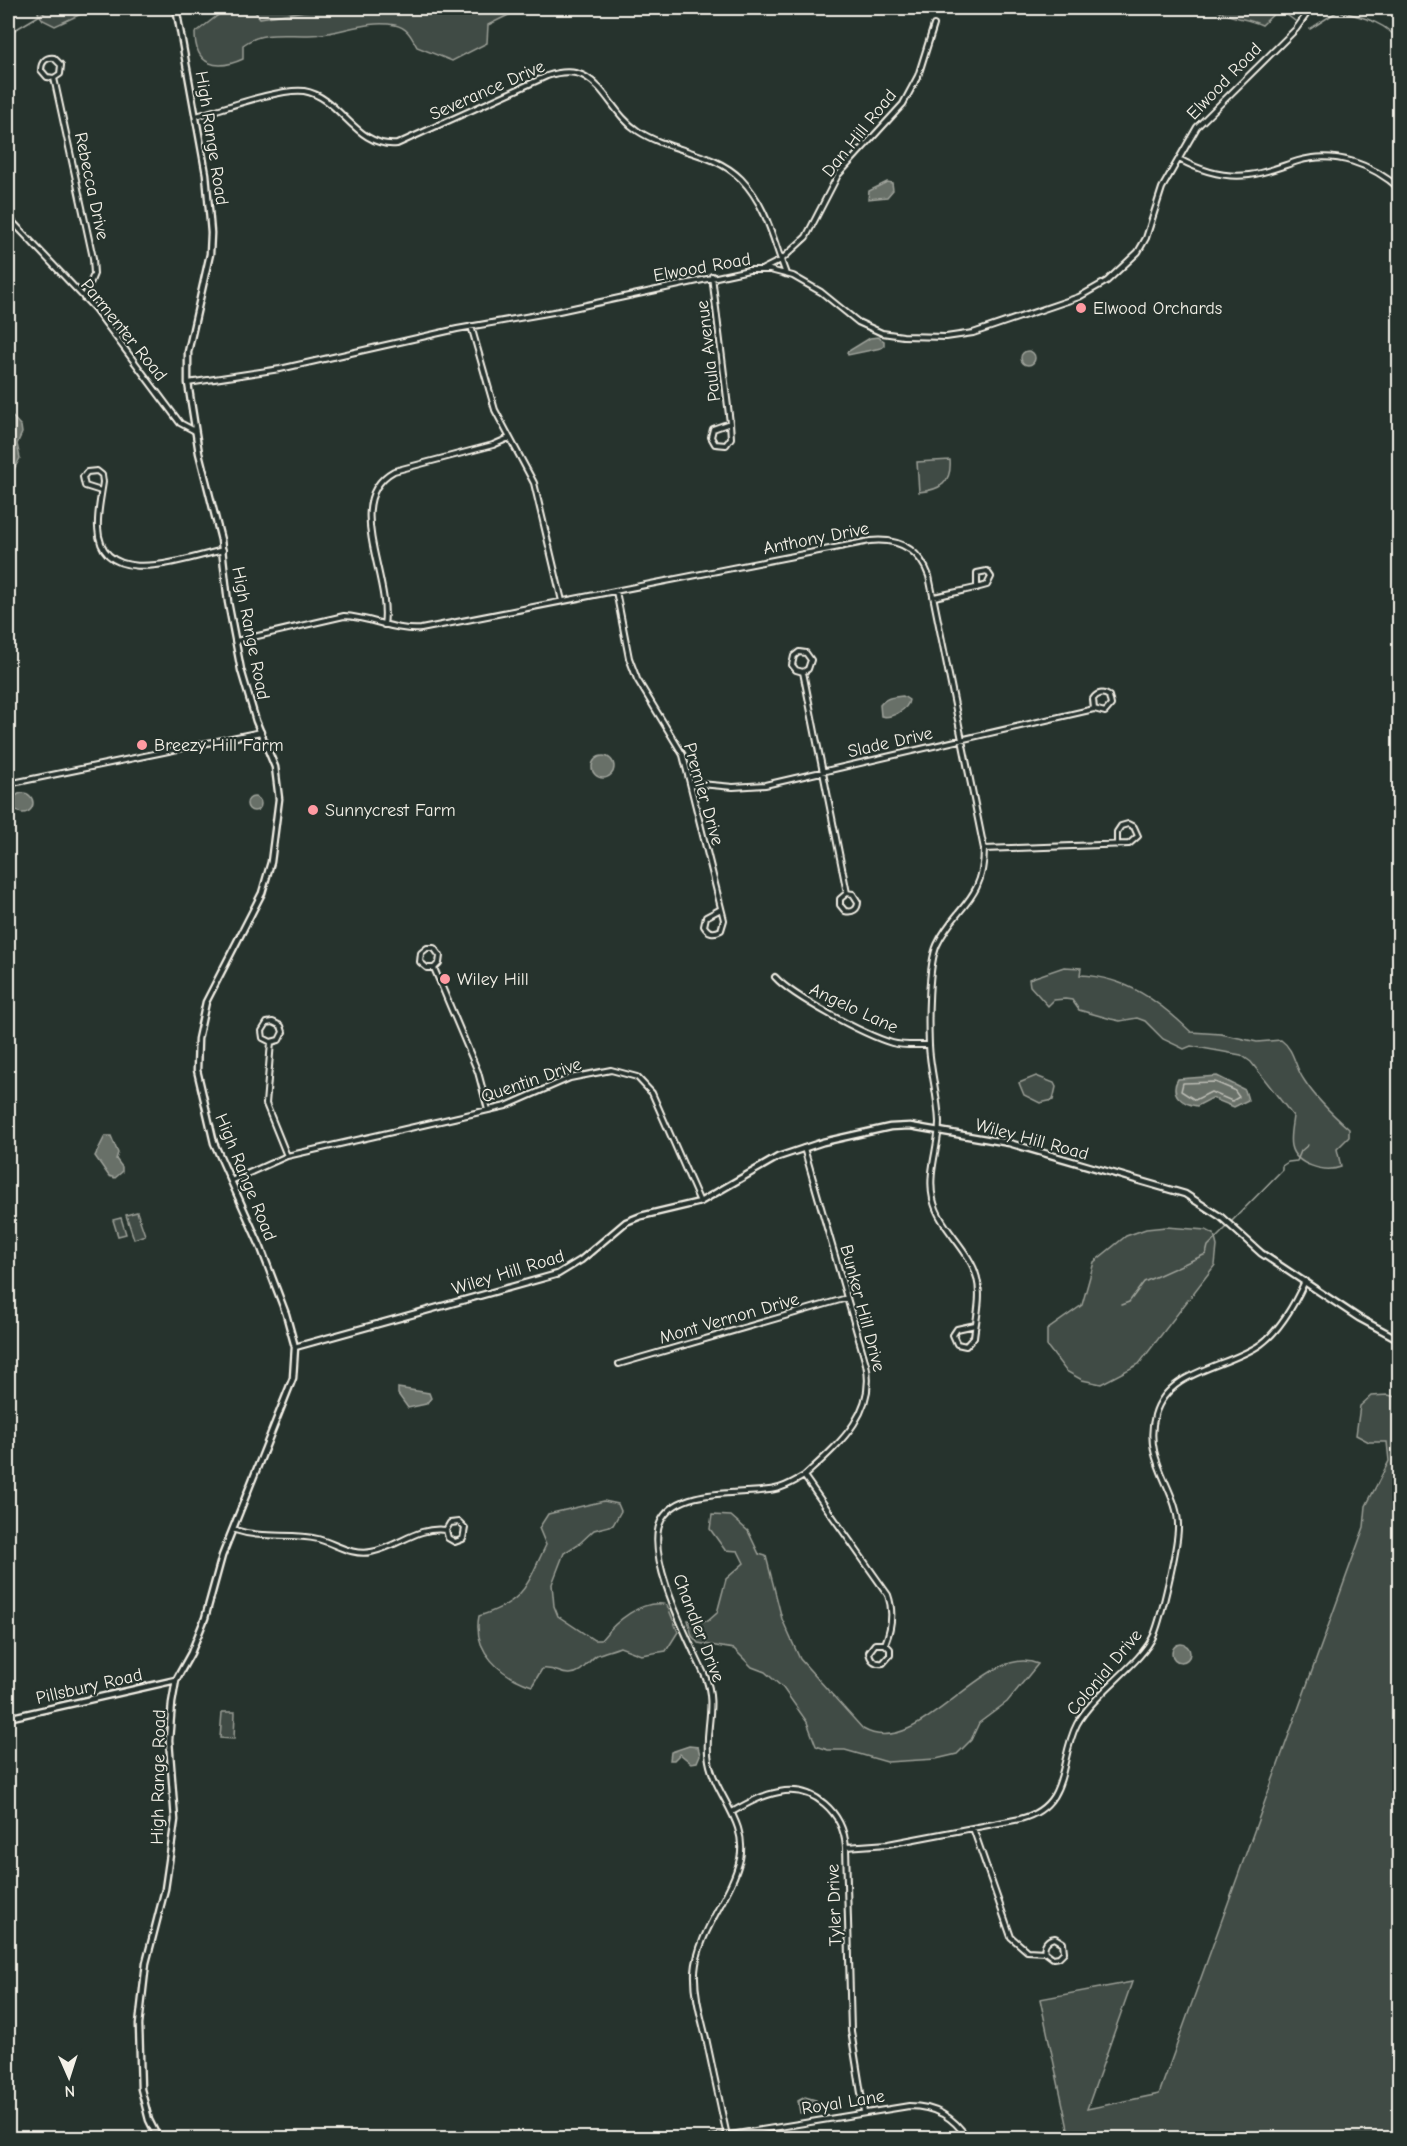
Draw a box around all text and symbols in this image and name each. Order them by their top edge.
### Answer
street label: Elwood Road [1183,39,1266,124]
street label: Severance Drive [426,56,548,125]
street label: High Range Road [191,70,232,207]
street label: Dan Hill Road [818,85,901,181]
street label: Rebecca Drive [70,130,113,242]
street label: Elwood Road [652,249,753,286]
street label: Parmenter Road [76,275,171,386]
place label: Elwood Orchards [1093,298,1222,319]
street label: Paula Avenue [692,299,725,403]
marker: Elwood Orchards [1074,301,1088,315]
street label: Anthony Drive [761,518,871,559]
street label: High Range Road [227,565,274,702]
street label: Slade Drive [846,723,935,762]
place label: Breezy Hill Farm [154,735,284,756]
marker: Breezy Hill Farm [135,738,149,752]
street label: Premier Drive [679,740,728,848]
place label: Sunnycrest Farm [325,800,456,821]
marker: Sunnycrest Farm [306,803,320,817]
place label: Wiley Hill [457,969,529,990]
marker: Wiley Hill [438,972,452,986]
street label: Angelo Lane [806,979,901,1038]
street label: Quentin Drive [478,1053,584,1107]
street label: High Range Road [210,1110,281,1244]
street label: Wiley Hill Road [973,1114,1091,1165]
street label: Bunker Hill Drive [835,1242,890,1374]
street label: Wiley Hill Road [449,1245,567,1300]
street label: Mont Vernon Drive [657,1288,802,1349]
street label: Chandler Drive [668,1571,729,1685]
street label: Colonial Drive [1062,1625,1147,1720]
street label: Pillsbury Road [34,1664,144,1709]
street label: High Range Road [147,1709,170,1845]
street label: Tyler Drive [823,1863,846,1946]
north arrow [39,2047,99,2107]
text: N [64,2082,75,2100]
street label: Royal Lane [800,2086,886,2119]

